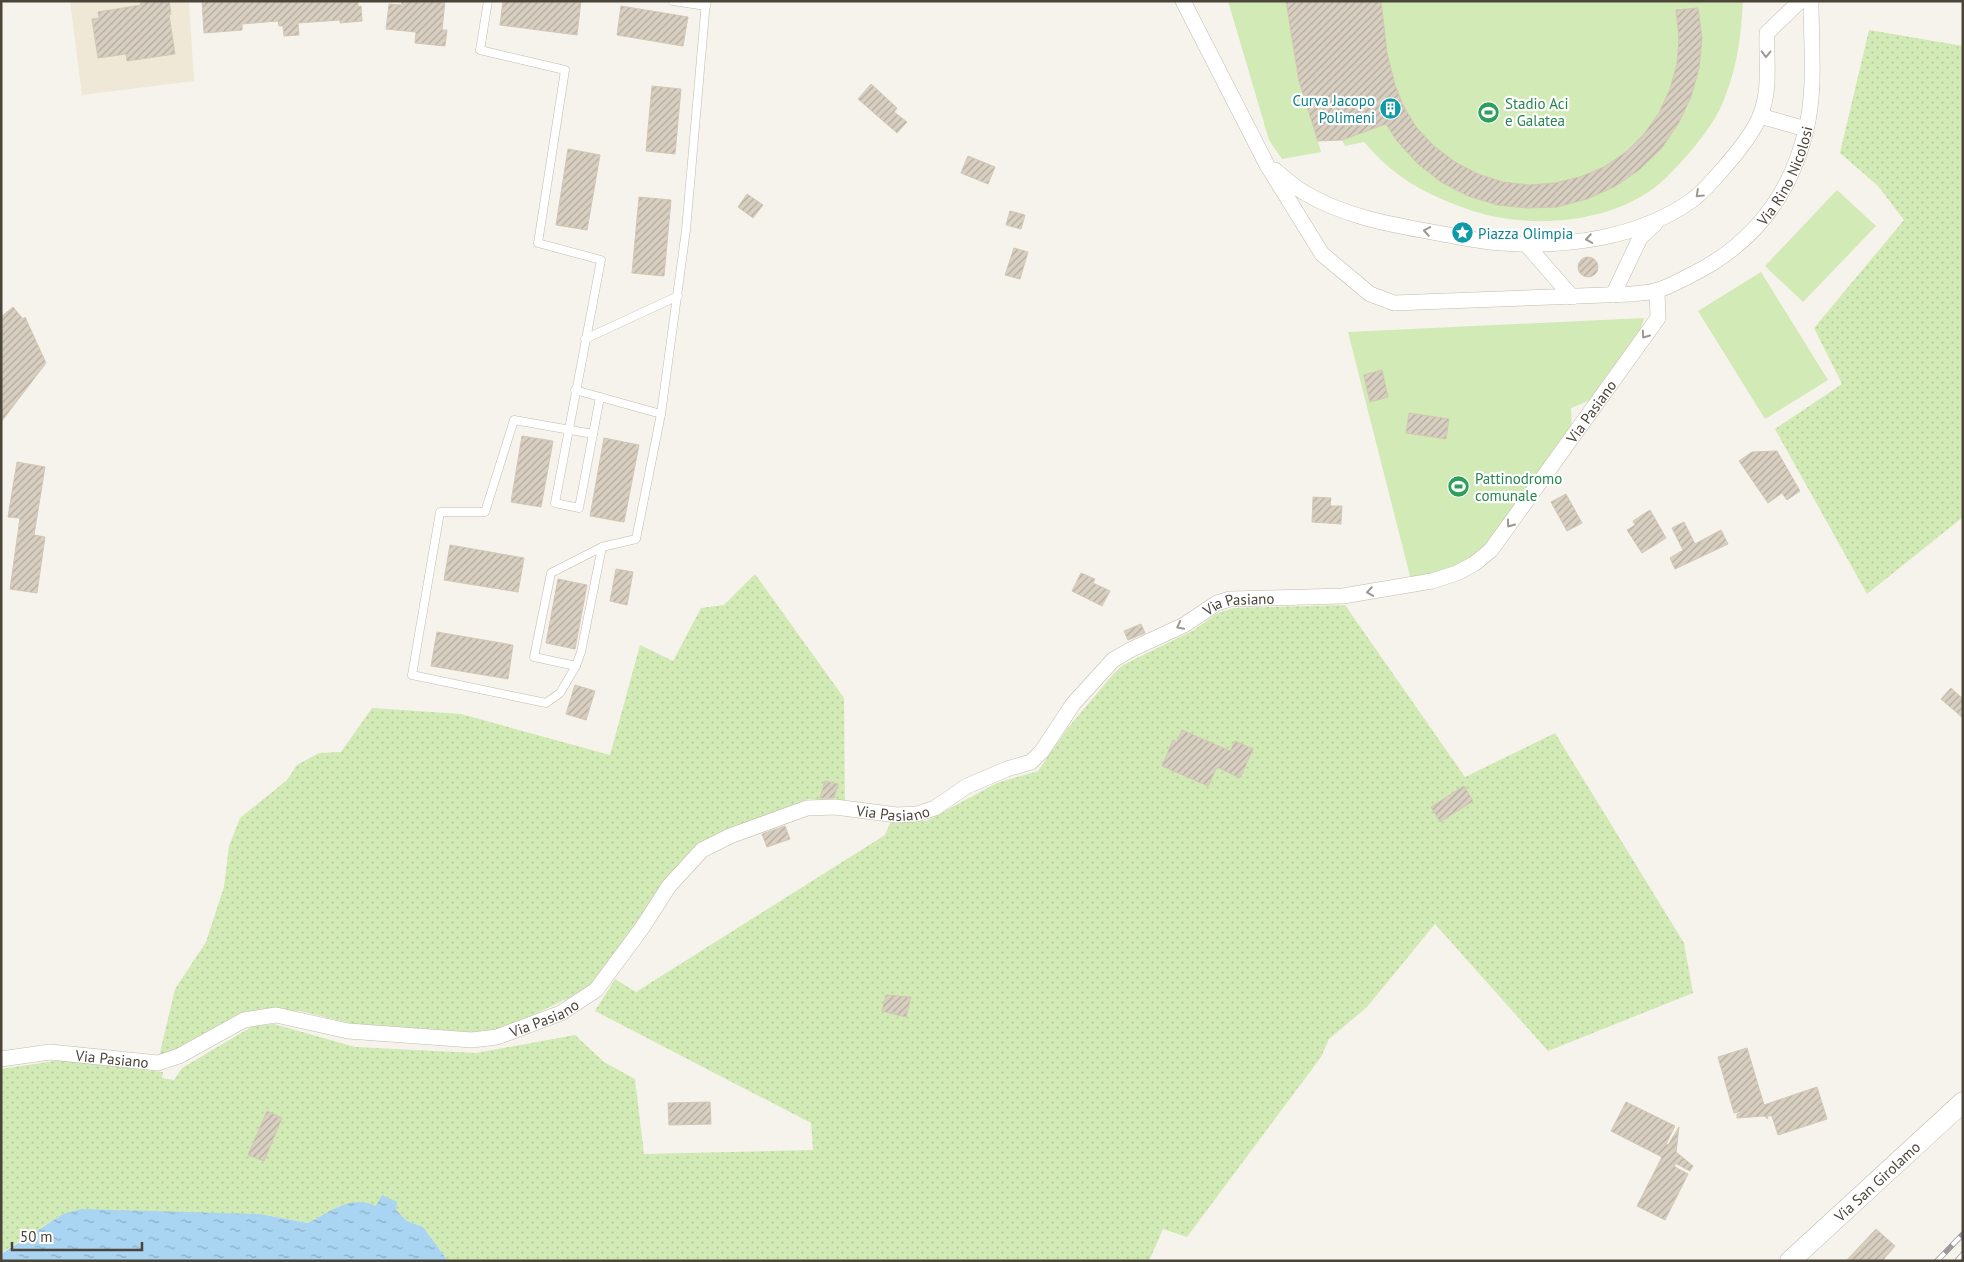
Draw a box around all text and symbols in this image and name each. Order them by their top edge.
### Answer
one-way arrow [1761,50,1772,58]
place label: Curva Jacopo Polimeni [1292,91,1375,127]
place label: Stadio Aci e Galatea [1505,94,1569,130]
building icon: Curva Jacopo Polimeni [1379,97,1403,121]
sports icon: Stadio Aci e Galatea [1477,100,1501,124]
street label: Via Rino Nicolosi [1752,124,1816,230]
one-way arrow [1696,188,1705,197]
place icon: Piazza Olimpia [1450,221,1474,245]
place label: Piazza Olimpia [1478,224,1573,243]
one-way arrow [1423,227,1432,237]
one-way arrow [1584,234,1593,244]
one-way arrow [1642,330,1651,339]
street label: Via Pasiano [1561,376,1620,447]
place label: Pattinodromo comunale [1475,469,1562,505]
sports icon: Pattinodromo comunale [1447,475,1471,499]
one-way arrow [1507,518,1515,527]
one-way arrow [1365,586,1374,596]
street label: Via Pasiano [1198,588,1275,620]
one-way arrow [1176,620,1185,630]
street label: Via Pasiano [854,800,932,825]
street label: Via Pasiano [506,995,582,1041]
street label: Via Pasiano [74,1045,150,1072]
street label: Via San Girolamo [1829,1137,1924,1226]
scale bar [12,1220,142,1252]
text: 50 m [20,1227,53,1246]

